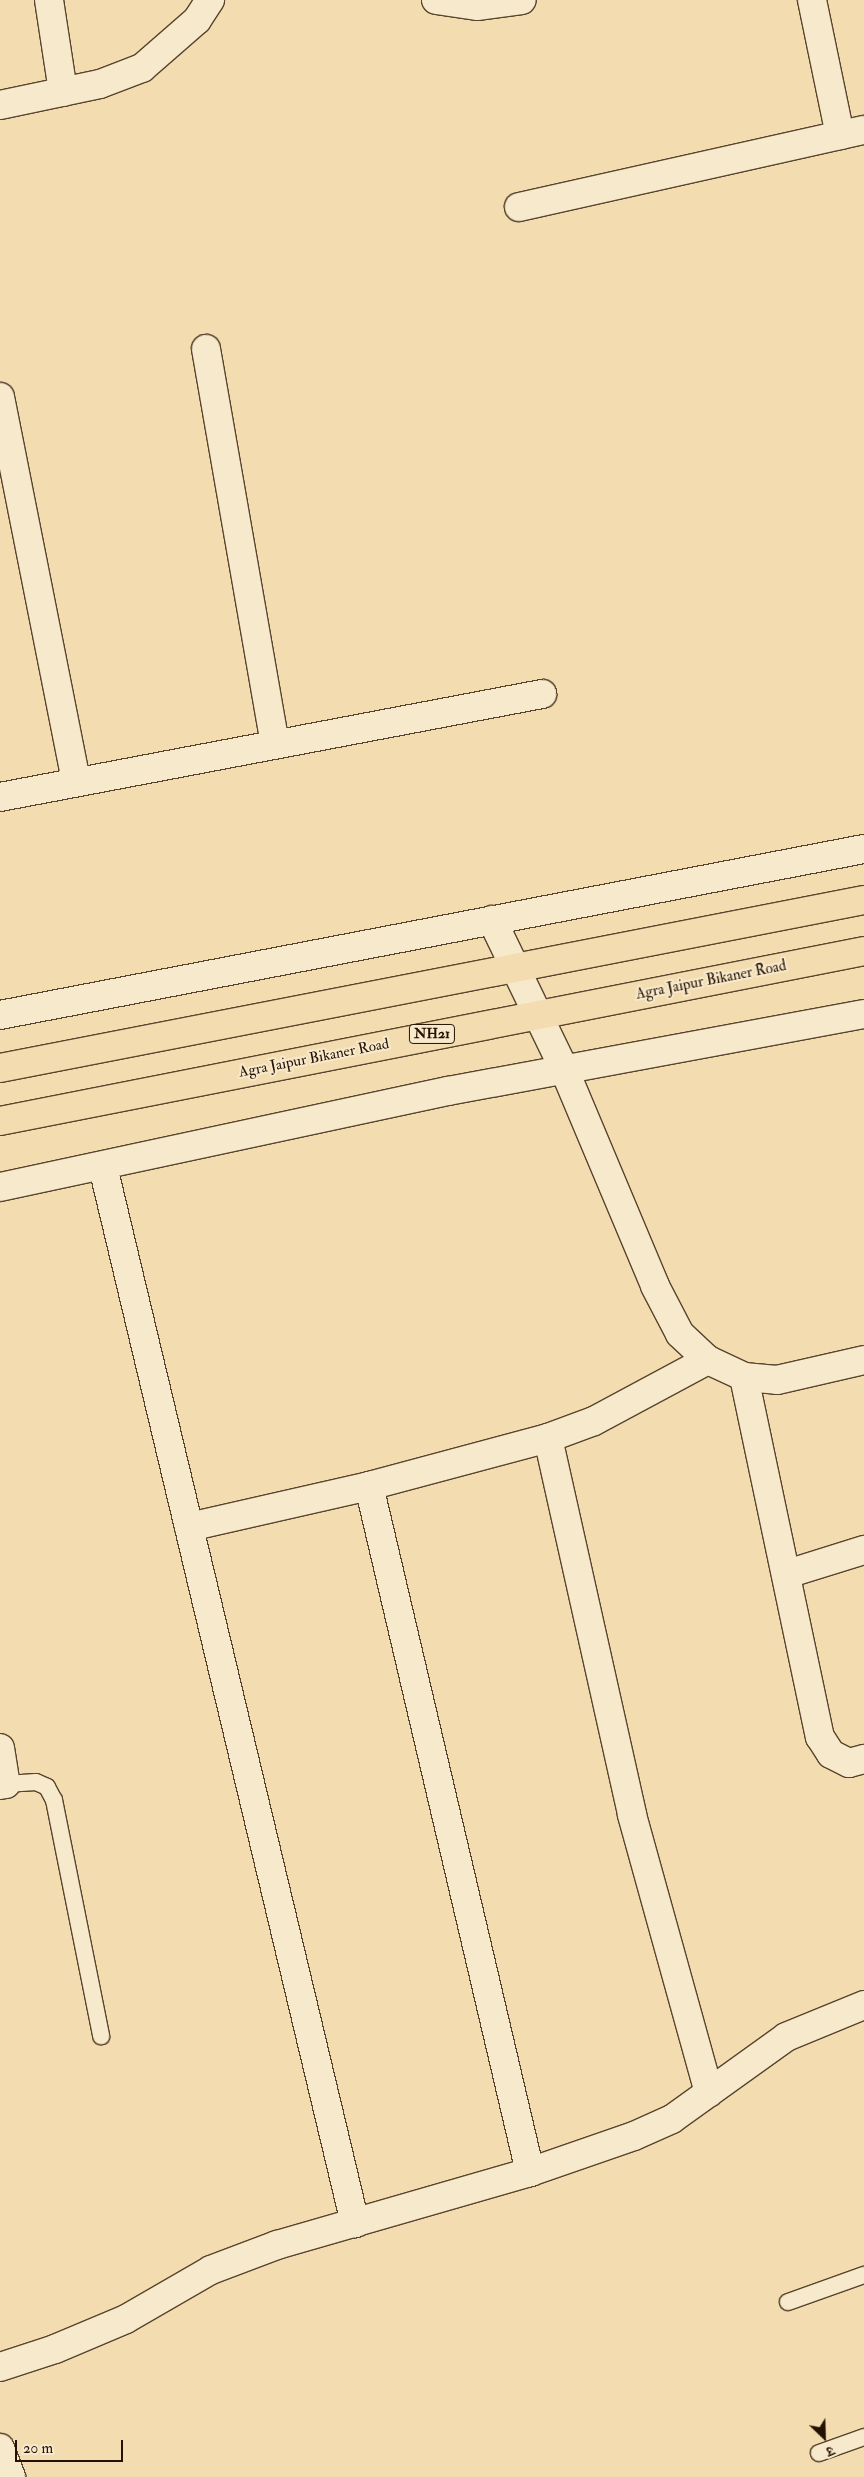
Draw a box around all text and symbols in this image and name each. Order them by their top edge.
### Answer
street label: Agra Jaipur Bikaner Road [634,957,788,1003]
road number: NH21 [408,1022,456,1046]
street label: Agra Jaipur Bikaner Road [237,1035,391,1081]
north arrow [799,2412,849,2462]
scale bar [18,2430,125,2462]
text: 20 m [23,2439,53,2458]
text: उ [824,2442,837,2460]

